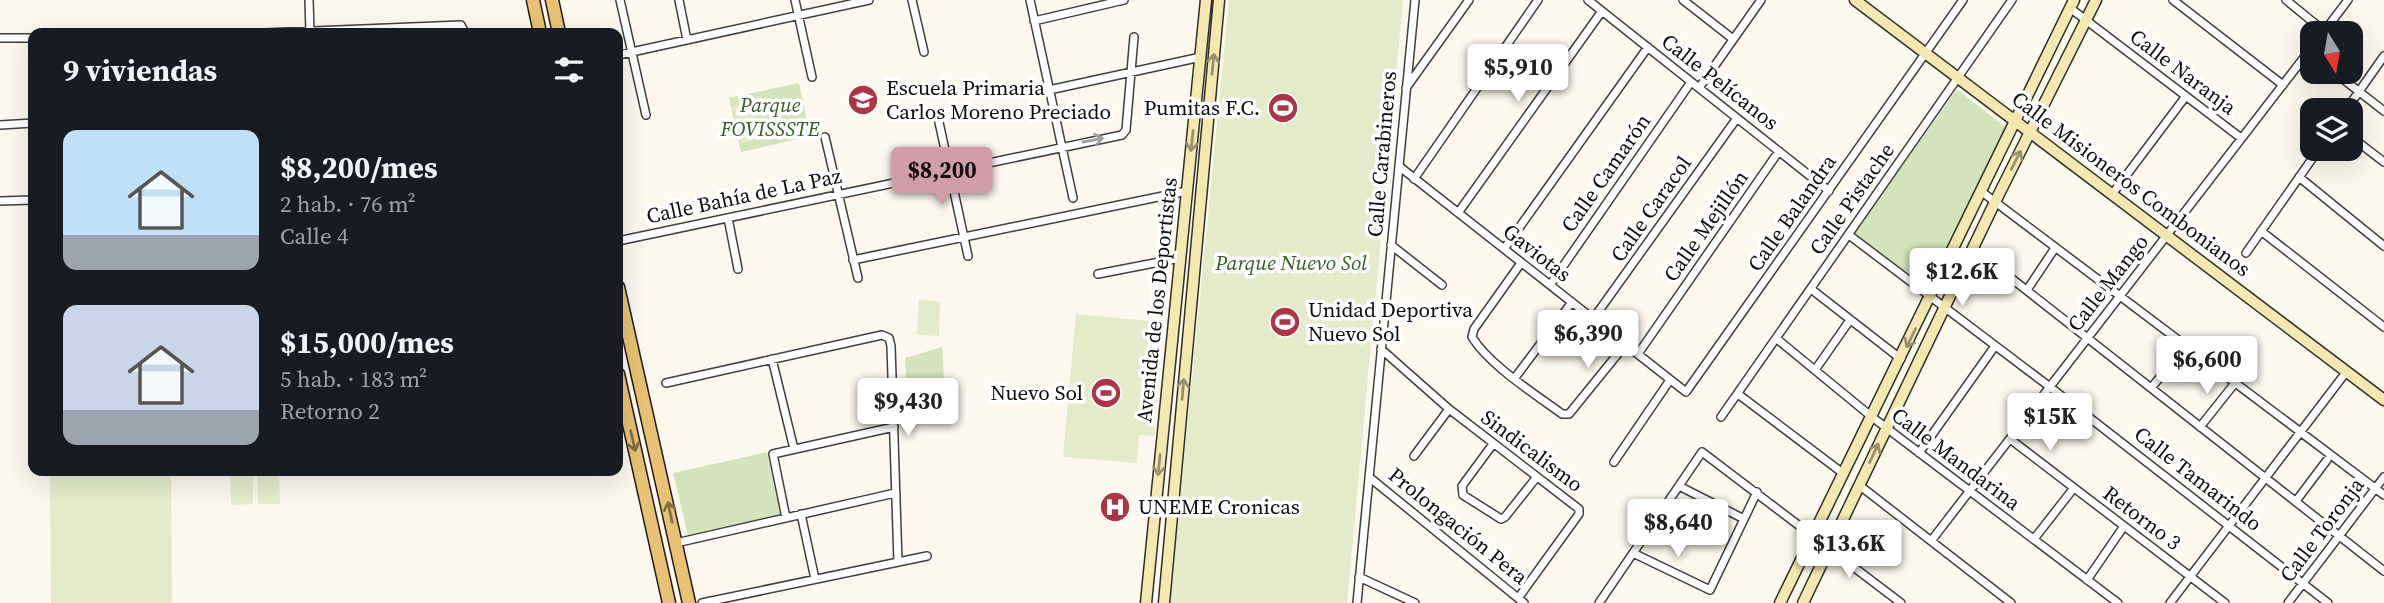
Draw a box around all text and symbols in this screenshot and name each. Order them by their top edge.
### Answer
north arrow [2300,21,2362,84]
map controls [2300,21,2363,161]
street label: Calle Naranja [2124,22,2243,121]
street label: Calle Pelícanos [1656,27,1785,137]
pin: $5,910 [1461,44,1575,104]
text: 9 viviendas [63,50,217,91]
icon: filters [550,51,588,89]
text: $5,910 [1483,51,1553,83]
one-way arrow [1206,54,1219,76]
street label: Calle Carabineros [1360,70,1403,238]
place label: Escuela Primaria Carlos Moreno Preciado [886,73,1111,126]
school or university icon: Escuela Primaria Carlos Moreno Preciado [846,83,880,117]
street label: Calle Misioneros Combonianos [2006,84,2257,283]
park label: Parque FOVISSSTE [719,90,821,143]
sports icon: Pumitas F.C. [1266,91,1300,125]
place label: Pumitas F.C. [1144,93,1260,122]
button: layers [2300,98,2363,161]
street label: Calle Camarón [1554,108,1657,238]
one-way arrow [1186,129,1199,152]
one-way arrow [1081,133,1104,147]
street label: Calle Pistache [1802,137,1901,261]
text: $8,200/mes [280,147,438,188]
pin: $8,200 [885,148,999,207]
street label: Calle Balandra [1741,148,1843,277]
street label: Calle Caracol [1603,150,1698,267]
one-way arrow [2010,150,2024,171]
text: $8,200 [907,154,977,186]
icon: home [119,158,203,242]
street label: Calle Bahía de La Paz [644,161,844,230]
street label: Calle Mejillón [1656,164,1755,287]
street label: Avenida de los Deportistas [1129,176,1184,424]
text: 2 hab. · 76 m² [280,188,416,220]
street label: Gaviotas [1497,217,1578,288]
text: Calle 4 [280,220,349,252]
street label: Calle Mango [2060,228,2155,337]
park label: Parque Nuevo Sol [1214,248,1367,277]
pin: $12.6K [1905,248,2019,308]
text: $12.6K [1926,255,1998,287]
place label: Unidad Deportiva Nuevo Sol [1308,295,1473,348]
sports icon: Unidad Deportiva Nuevo Sol [1268,305,1302,339]
pin: $6,390 [1531,310,1645,370]
text: $6,390 [1553,317,1623,349]
text: $15,000/mes [280,322,454,363]
one-way arrow [1904,327,1917,348]
icon: home [119,333,203,417]
pin: $6,600 [2150,336,2264,396]
text: $6,600 [2172,343,2242,375]
text: 5 hab. · 183 m² [280,363,427,395]
sports icon: Nuevo Sol [1089,376,1123,410]
pin: $9,430 [851,378,965,438]
place label: Nuevo Sol [991,378,1083,407]
one-way arrow [1177,378,1190,400]
text: $9,430 [873,385,943,417]
pin: $15K [2009,393,2091,453]
text: Retorno 2 [280,395,380,427]
street label: Calle Mandarina [1886,400,2027,517]
text: $15K [2023,400,2077,432]
street label: Sindicalismo [1475,403,1589,499]
street label: Calle Tamarindo [2128,420,2268,538]
one-way arrow [626,429,640,452]
one-way arrow [1868,443,1881,464]
one-way arrow [1152,453,1165,476]
street label: Prolongación Pera [1383,460,1534,591]
street label: Calle Toronja [2273,471,2371,588]
street label: Retorno 3 [2097,479,2187,557]
hospital icon: UNEME Cronicas [1098,490,1132,524]
place label: UNEME Cronicas [1138,492,1300,521]
pin: $8,640 [1621,500,1735,559]
one-way arrow [662,501,676,524]
text: $8,640 [1643,506,1713,538]
pin: $13.6K [1792,520,1906,580]
text: $13.6K [1813,527,1885,559]

